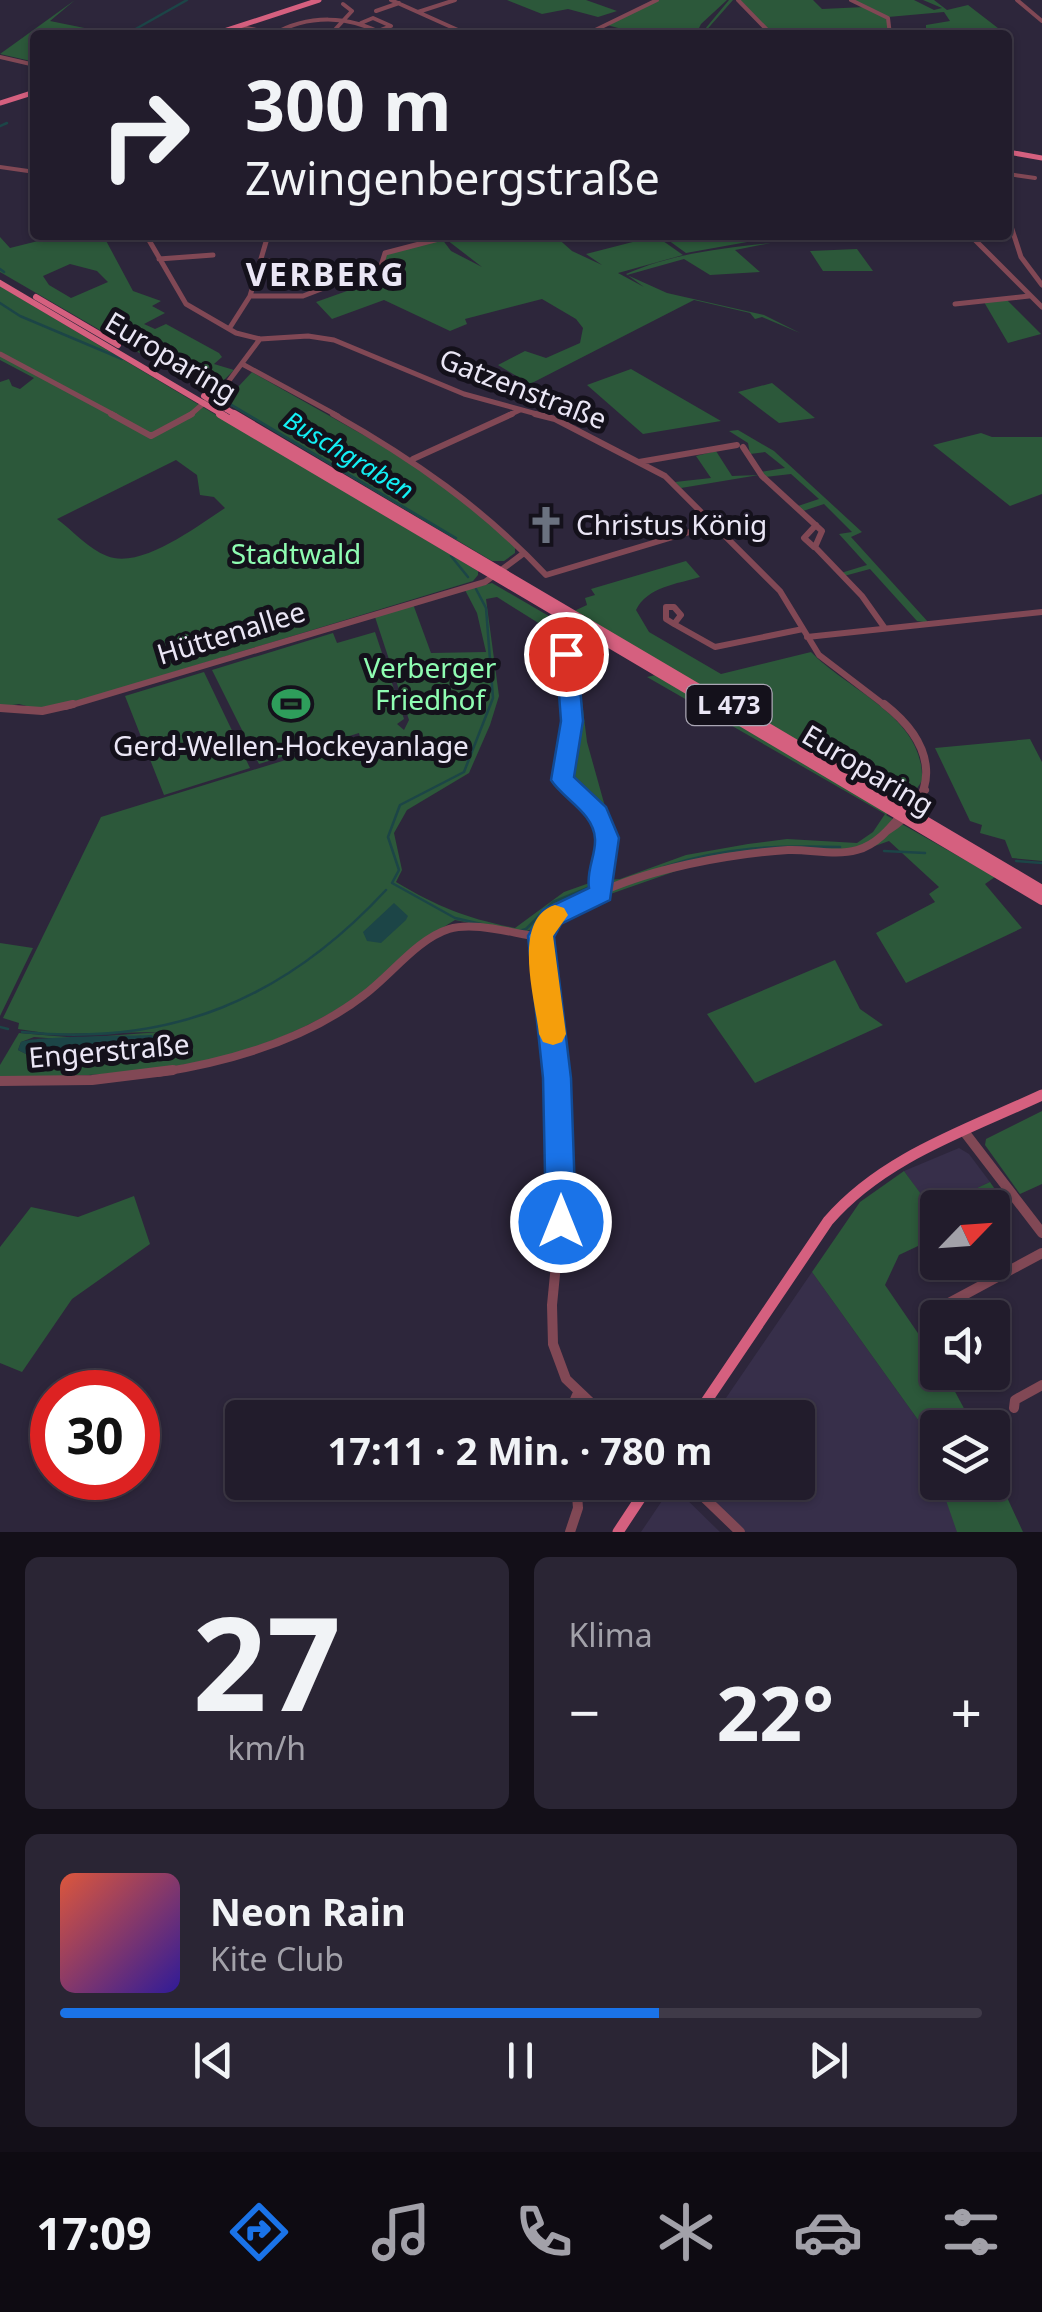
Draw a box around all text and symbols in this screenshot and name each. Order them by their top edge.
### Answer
text: 300 m [245,56,452,152]
icon: right [80,70,210,200]
text: Zwingenbergstraße [245,147,660,208]
district label: VERBERG [246,252,406,295]
street label: Europaring [99,302,244,410]
street label: Gatzenstraße [434,339,612,437]
water label: Buschgraben [278,402,421,506]
church icon: Christus König [525,504,567,546]
place label: Christus König [576,505,767,543]
park label: Stadtwald [231,534,361,572]
street label: Hüttenallee [152,591,309,673]
pin [524,612,609,697]
icon: arrive [539,627,594,682]
park label: Verberger Friedhof [364,648,497,718]
sports icon: Gerd-Wellen-Hockeyanlage [270,683,312,725]
road number: L 473 [686,685,772,725]
street label: Europaring [796,715,941,823]
place label: Gerd-Wellen-Hockeyanlage [113,726,469,764]
street label: Engerstraße [27,1024,191,1076]
position arrow [509,1170,613,1274]
north arrow [920,1190,1010,1280]
map controls [920,1190,1010,1500]
button: sound [920,1300,1010,1390]
speed limit sign: 30 [30,1370,160,1500]
button: layers [920,1410,1010,1500]
text: 17:11 · 2 Min. · 780 m [328,1424,712,1476]
text: 27 [192,1572,341,1749]
text: Klima [569,1613,653,1656]
text: 22° [716,1661,834,1763]
text: − [569,1674,600,1749]
text: + [951,1674,982,1749]
text: km/h [227,1726,306,1769]
text: Neon Rain [210,1885,406,1937]
text: Kite Club [210,1937,344,1980]
icon: previous [186,2033,241,2088]
icon: pause [493,2033,548,2088]
icon: next [801,2033,856,2088]
icon: directions [224,2197,294,2267]
icon: music [366,2197,436,2267]
icon: phone [509,2197,579,2267]
icon: climate [651,2197,721,2267]
icon: car [793,2197,863,2267]
icon: filters [936,2197,1006,2267]
text: 17:09 [36,2202,152,2263]

